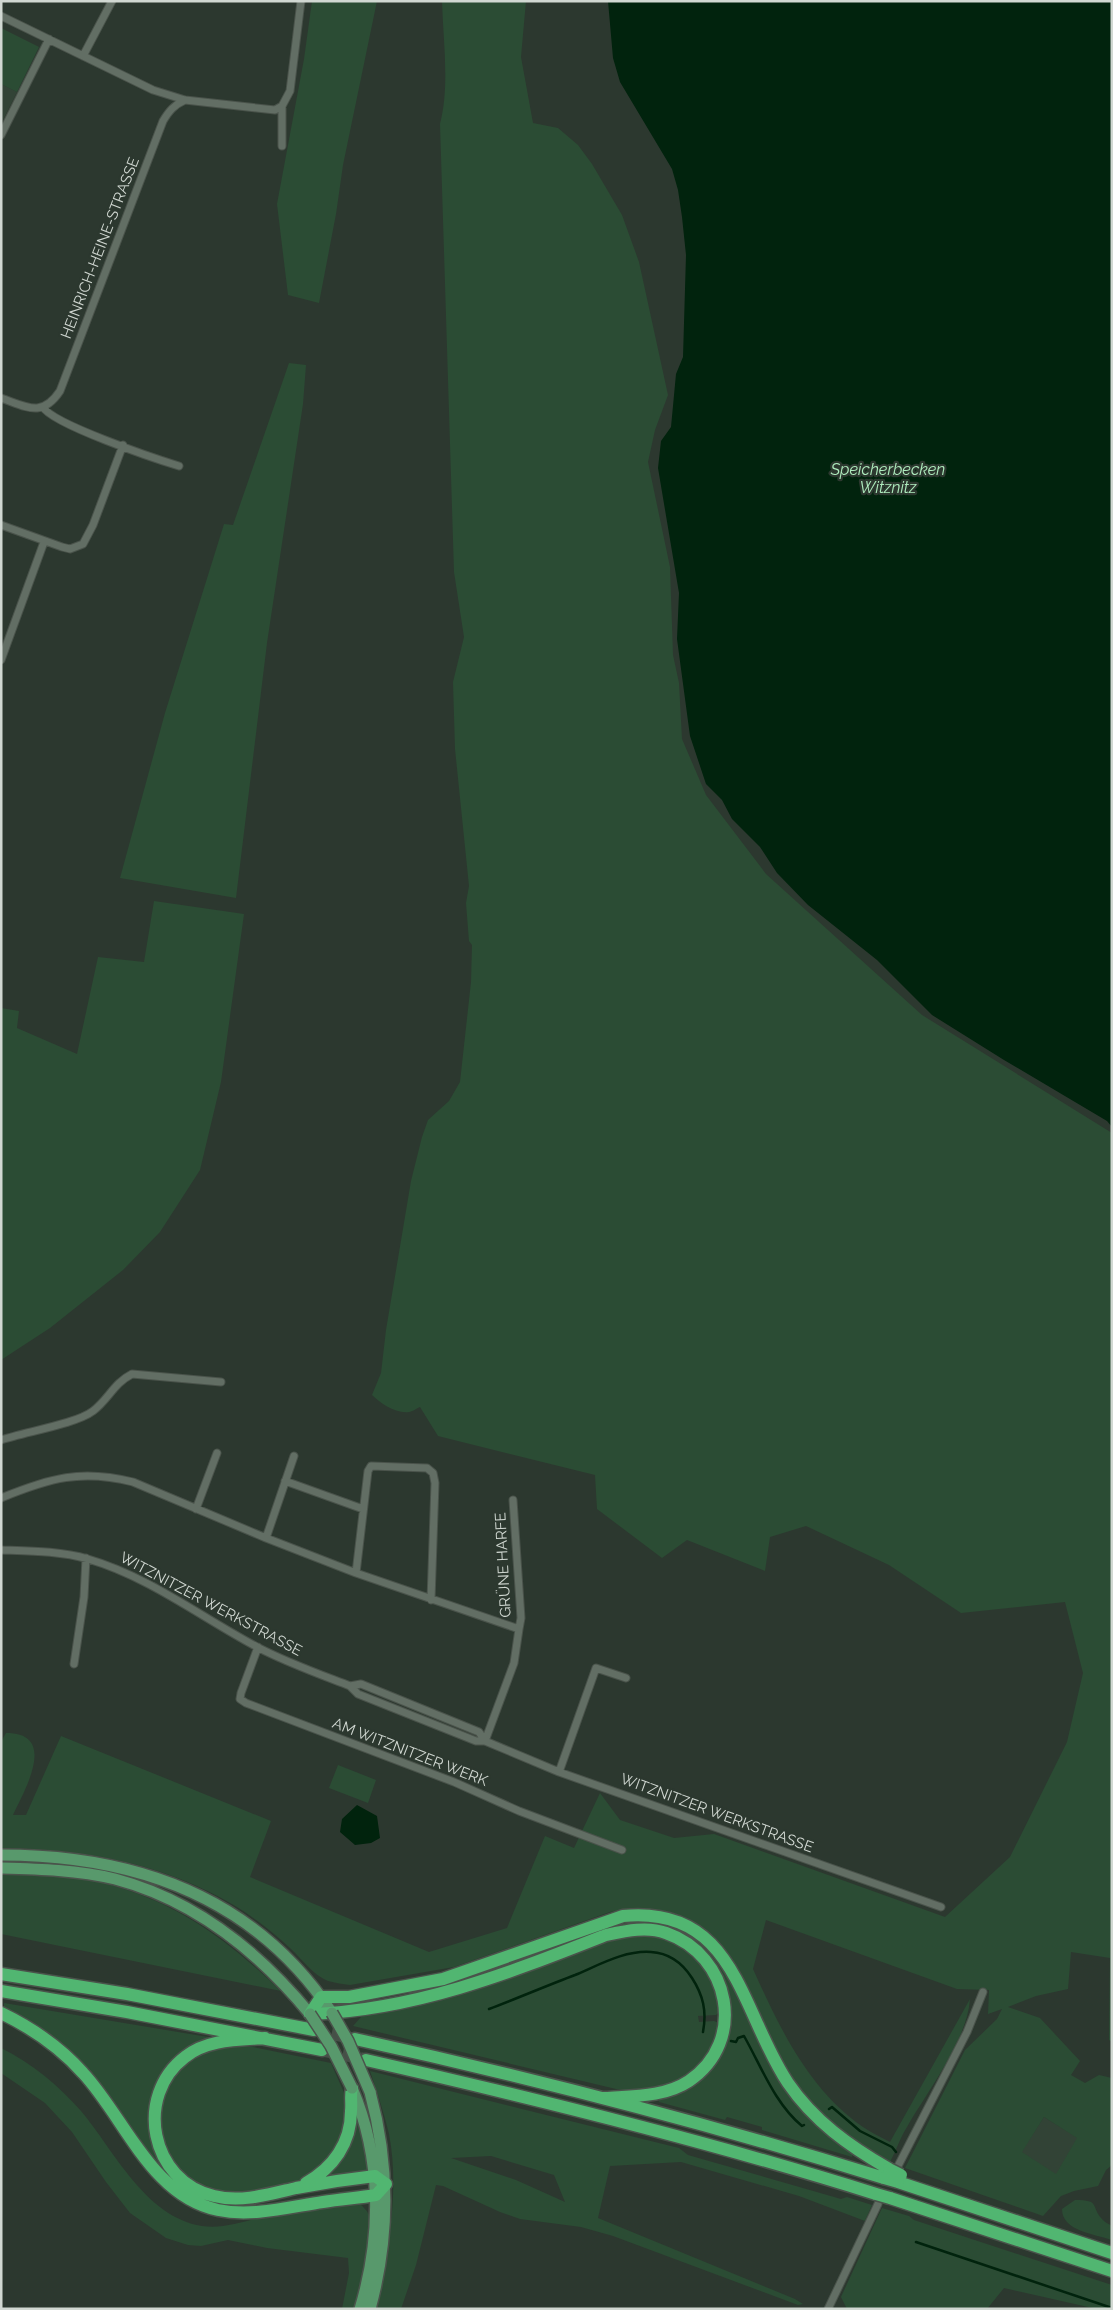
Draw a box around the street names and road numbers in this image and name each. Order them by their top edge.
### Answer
street label: HEINRICH-HEINE-STRASSE [57,155,143,341]
street label: GRÜNE HARFE [490,1512,515,1618]
street label: WITZNITZER WERKSTRASSE [117,1548,305,1660]
street label: AM WITZNITZER WERK [330,1714,491,1790]
street label: WITZNITZER WERKSTRASSE [618,1770,816,1856]

